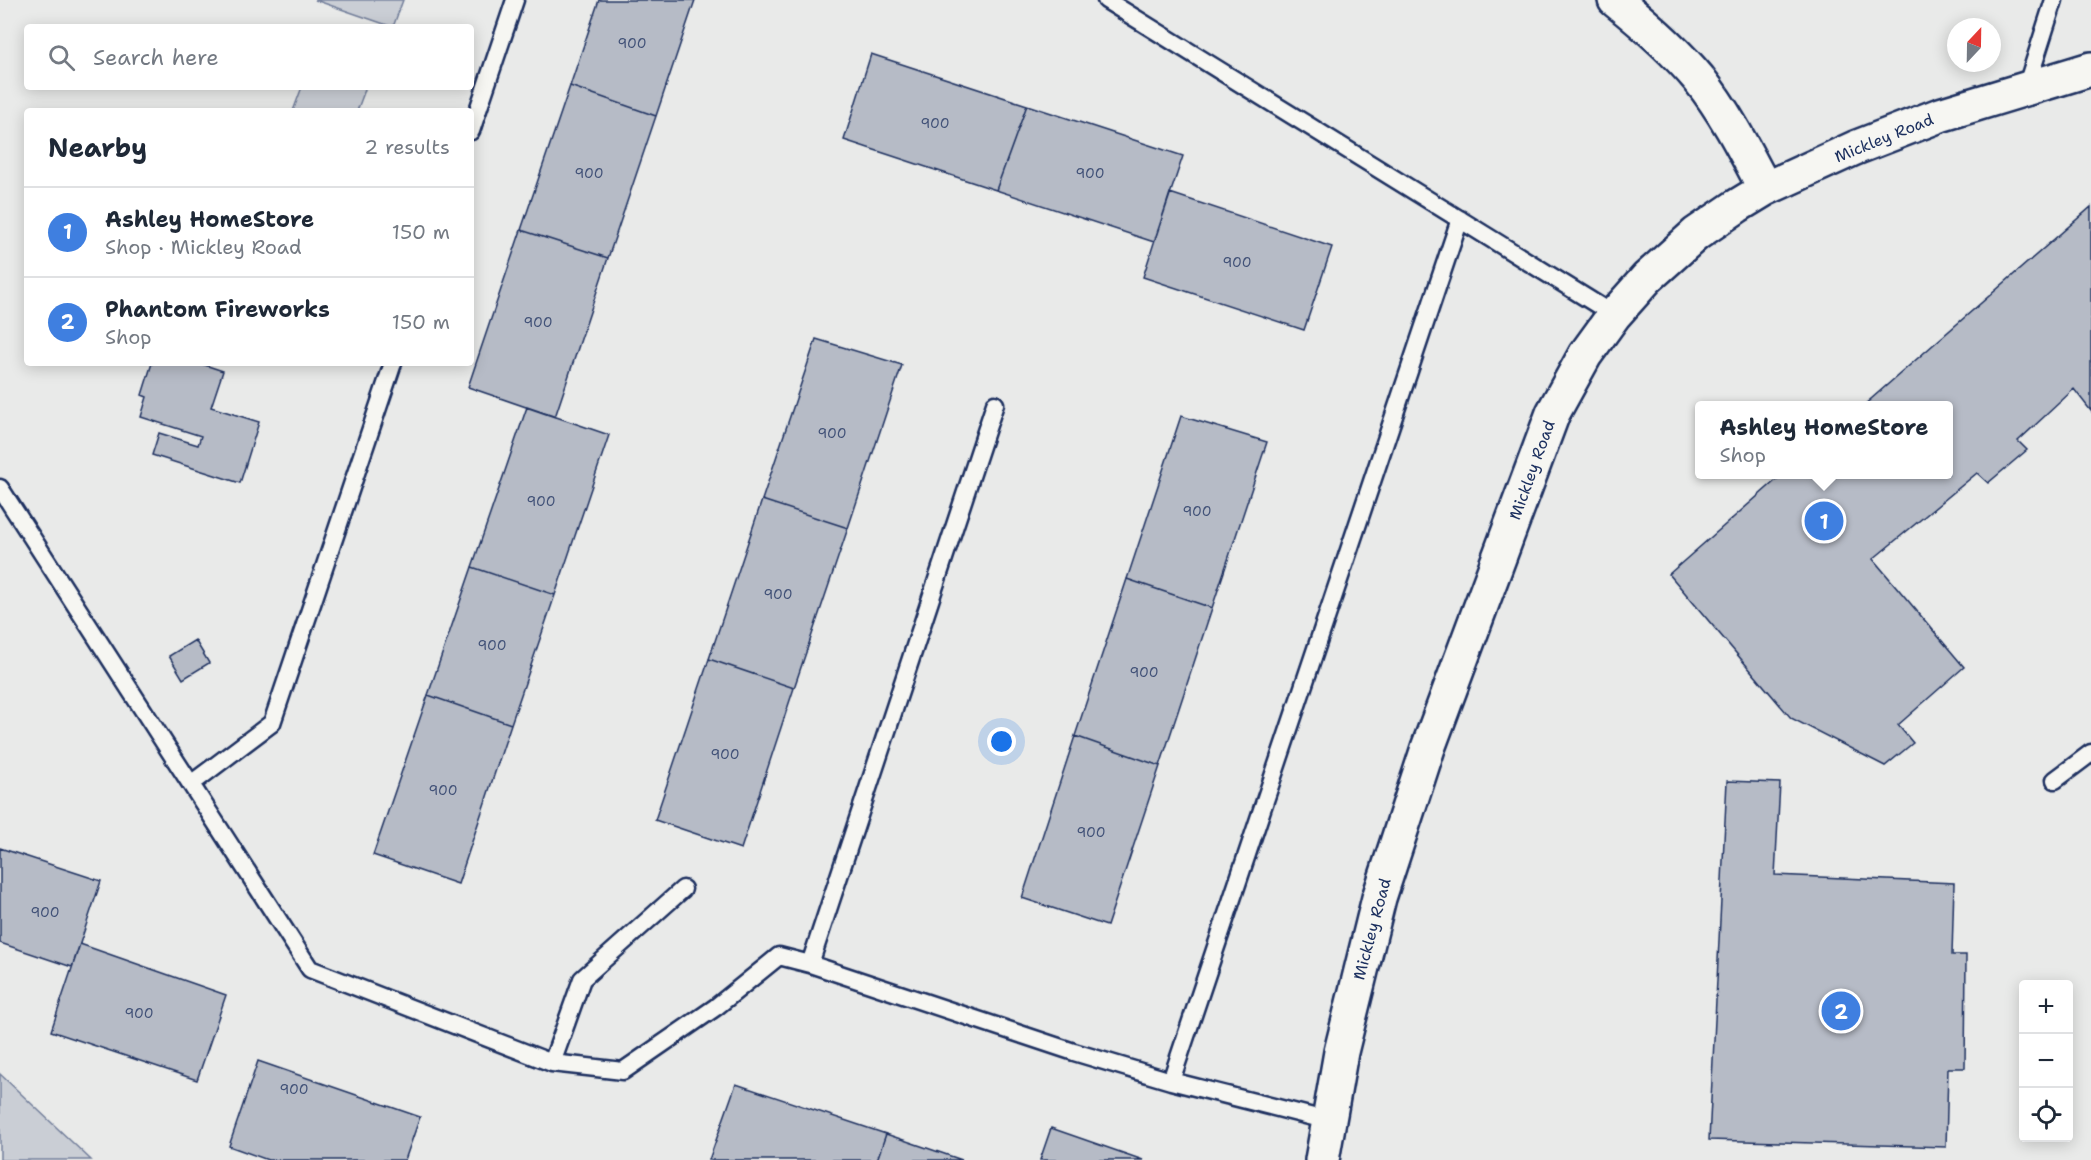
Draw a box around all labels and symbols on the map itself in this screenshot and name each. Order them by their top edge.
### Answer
north arrow [1947,18,2001,72]
house number: 900 [617,34,647,52]
street label: Mickley Road [1832,109,1936,167]
house number: 900 [920,114,950,132]
house number: 900 [574,164,604,182]
house number: 900 [1075,164,1105,182]
house number: 900 [1222,253,1252,271]
house number: 900 [523,313,553,331]
street label: Mickley Road [1504,417,1560,523]
house number: 900 [817,424,847,442]
house number: 900 [526,492,556,510]
pin: 1 [1804,498,1844,544]
house number: 900 [1182,502,1212,520]
house number: 900 [763,585,793,603]
house number: 900 [477,636,507,654]
house number: 900 [1129,663,1159,681]
your location [987,727,1016,756]
house number: 900 [710,745,740,763]
house number: 900 [428,781,458,799]
house number: 900 [1076,823,1106,841]
street label: Mickley Road [1348,876,1396,982]
house number: 900 [30,903,60,921]
pin: 2 [1822,988,1860,1034]
house number: 900 [124,1004,154,1022]
house number: 900 [279,1080,309,1098]

